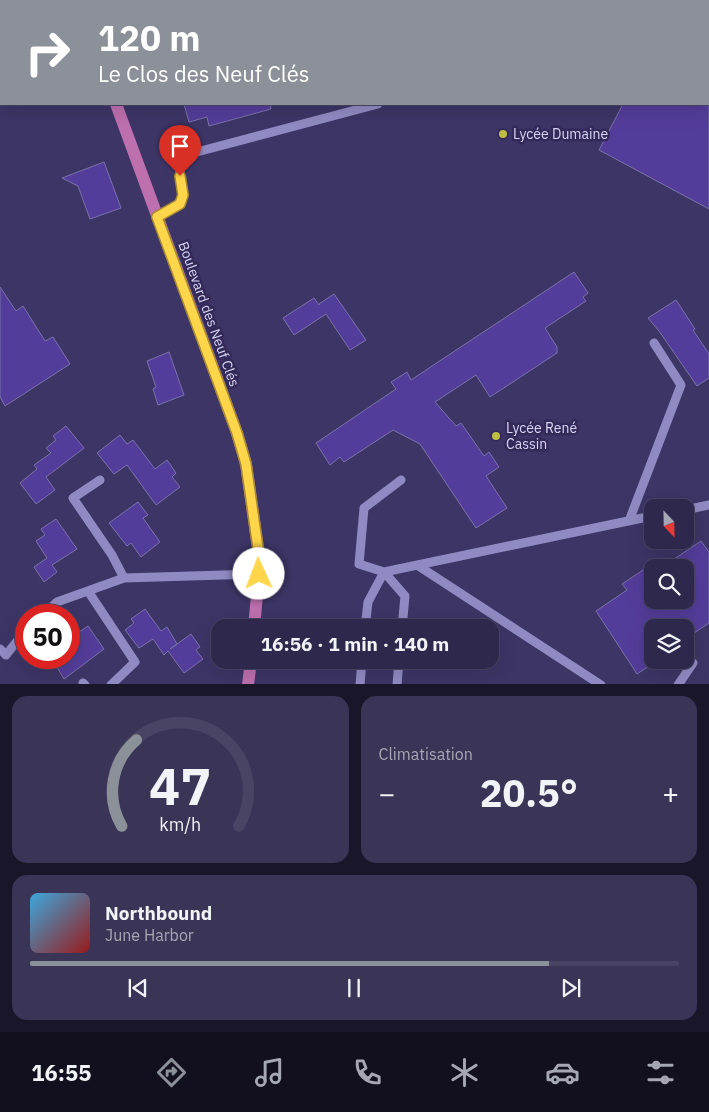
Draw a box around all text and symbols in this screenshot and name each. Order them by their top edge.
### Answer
text: 120 m [98,15,201,61]
icon: right [15,20,80,85]
text: Le Clos des Neuf Clés [98,59,310,88]
pin [159,125,201,176]
place label: Lycée Dumaine [513,125,608,143]
marker: Lycée Dumaine [497,128,509,140]
icon: arrive [166,132,194,160]
street label: Boulevard des Neuf Clés [174,239,244,389]
place label: Lycée René Cassin [506,419,577,453]
marker: Lycée René Cassin [490,430,502,442]
north arrow [644,499,694,549]
map controls [644,499,694,669]
position arrow [232,547,284,599]
button: search [644,559,694,609]
speed limit sign: 50 [15,604,80,669]
button: layers [644,619,694,669]
text: 16:56 · 1 min · 140 m [261,632,449,656]
text: Climatisation [379,744,473,764]
text: 47 [149,752,211,819]
text: 20.5° [480,768,578,817]
text: − [379,775,395,812]
text: + [662,775,679,812]
text: km/h [159,813,201,836]
text: Northbound [105,901,212,925]
text: June Harbor [105,925,194,945]
icon: previous [124,974,152,1002]
icon: pause [340,974,368,1002]
icon: next [557,974,585,1002]
icon: directions [154,1055,189,1090]
icon: music [252,1055,287,1090]
icon: phone [350,1055,385,1090]
icon: climate [447,1055,482,1090]
icon: car [545,1055,580,1090]
icon: filters [643,1055,678,1090]
text: 16:55 [31,1058,91,1087]

